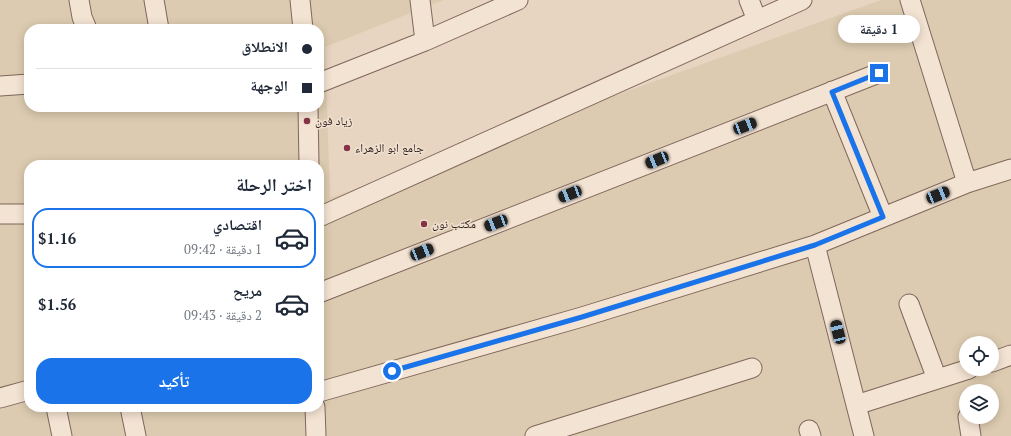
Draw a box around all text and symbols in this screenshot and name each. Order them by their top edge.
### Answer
callout: 1 دقيقة [838,15,920,43]
text: 1 دقيقة [860,20,898,38]
text: الانطلاق [242,36,288,56]
route end [870,64,888,82]
text: الوجهة [250,75,288,95]
place label: زياد فون [315,113,353,128]
marker: زياد فون [302,116,312,126]
car [732,116,758,136]
place label: جامع ابو الزهراء [355,140,424,155]
marker: جامع ابو الزهراء [342,143,352,153]
car [644,150,670,170]
text: اختر الرحلة [236,172,312,196]
car [557,184,583,204]
car [925,185,951,205]
car [483,213,509,233]
text: اقتصادي [213,214,262,234]
place label: مكتب نون [432,216,476,231]
marker: مكتب نون [419,219,429,229]
icon: car [274,220,310,256]
text: $1.16 [38,228,76,248]
text: 1 دقيقة · 09:42 [184,240,262,258]
car [409,242,435,262]
text: مريح [233,280,262,300]
icon: car [274,286,310,322]
text: $1.56 [38,294,76,314]
text: 2 دقيقة · 09:43 [184,306,262,324]
car [829,319,847,345]
map controls [959,336,999,424]
button: locate [959,336,999,376]
button: تأكيد [36,358,312,404]
route start [383,362,401,380]
button: layers [959,384,999,424]

